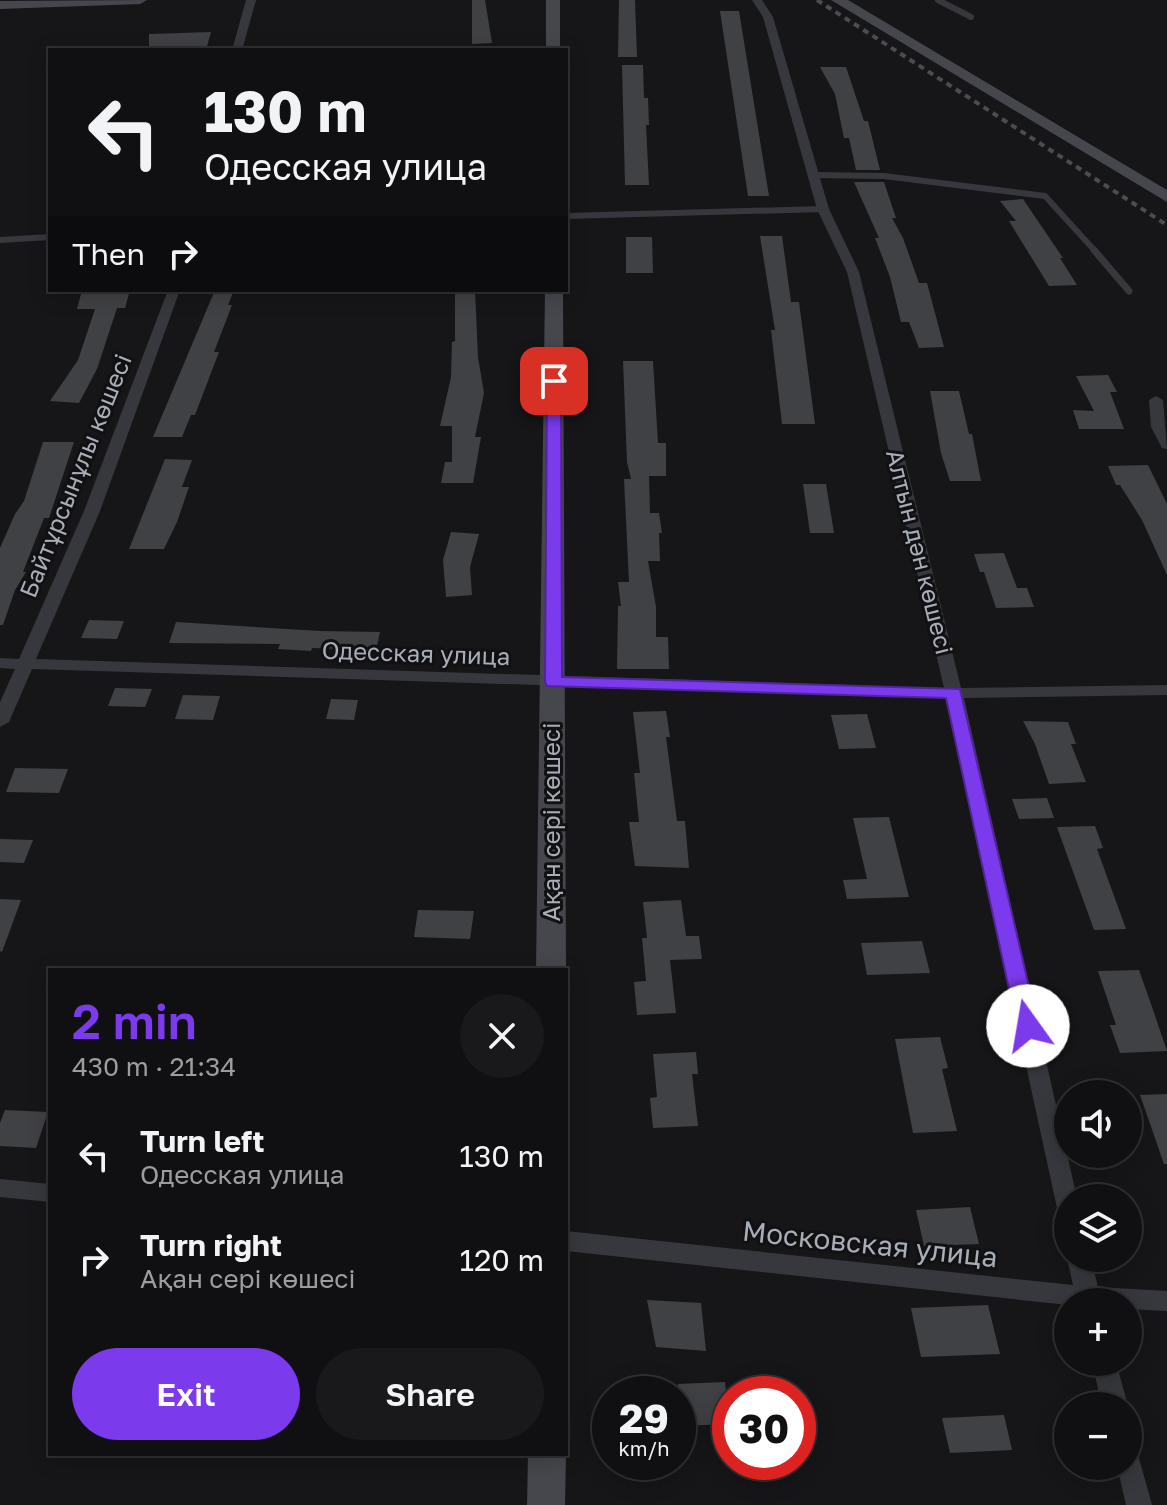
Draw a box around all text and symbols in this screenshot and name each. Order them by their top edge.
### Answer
text: 130 m [204,77,366,144]
icon: left [72,80,176,184]
text: Одесская улица [204,145,487,188]
icon: right [161,232,205,276]
text: Then [72,236,145,272]
pin [520,347,588,415]
street label: Байтұрсынұлы көшесі [13,350,138,602]
icon: arrive [532,359,576,403]
street label: Алтын дән көшесі [881,446,960,657]
street label: Одесская улица [321,635,511,670]
street label: Ақан сері көшесі [536,723,565,921]
position arrow [986,984,1070,1068]
text: 2 min [72,992,197,1050]
button: close [460,994,544,1078]
text: 430 m · 21:34 [72,1051,236,1082]
map controls [1054,1080,1142,1480]
button: sound [1054,1080,1142,1168]
text: Turn left [140,1123,265,1159]
icon: left [72,1134,116,1178]
text: 130 m [459,1138,544,1174]
text: Одесская улица [140,1159,345,1190]
button: layers [1054,1184,1142,1272]
street label: Московская улица [741,1214,999,1273]
text: Turn right [140,1227,282,1263]
icon: right [72,1238,116,1282]
text: 120 m [459,1242,544,1278]
text: Ақан сері көшесі [140,1263,355,1294]
button: + [1054,1288,1142,1376]
button: Exit [72,1348,300,1440]
button: Share [316,1348,544,1440]
speed limit sign: 30 [712,1376,816,1480]
button: − [1054,1392,1142,1480]
text: 29 [619,1394,669,1442]
text: km/h [619,1436,669,1460]

